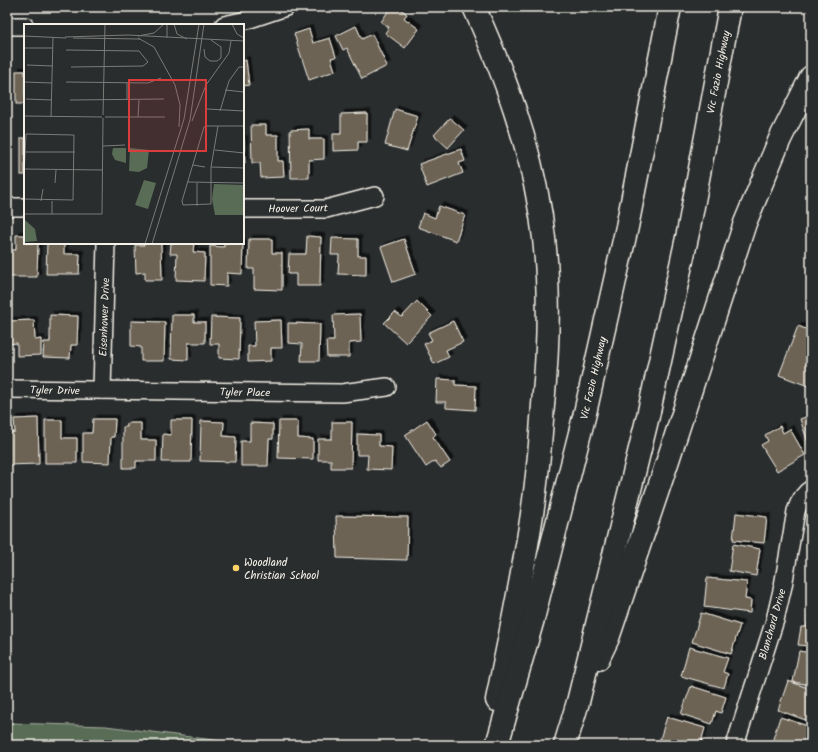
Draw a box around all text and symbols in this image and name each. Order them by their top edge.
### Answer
inset map [24,24,244,244]
street label: Vic Fazio Highway [702,28,736,115]
street label: Hoover Court [268,199,329,219]
street label: Eisenhower Drive [95,277,115,357]
street label: Vic Fazio Highway [576,334,612,421]
street label: Tyler Drive [30,382,80,400]
street label: Tyler Place [220,384,270,402]
place label: Woodland Christian School [244,554,319,585]
marker: Woodland Christian School [231,563,241,573]
street label: Blanchard Drive [754,587,792,662]

